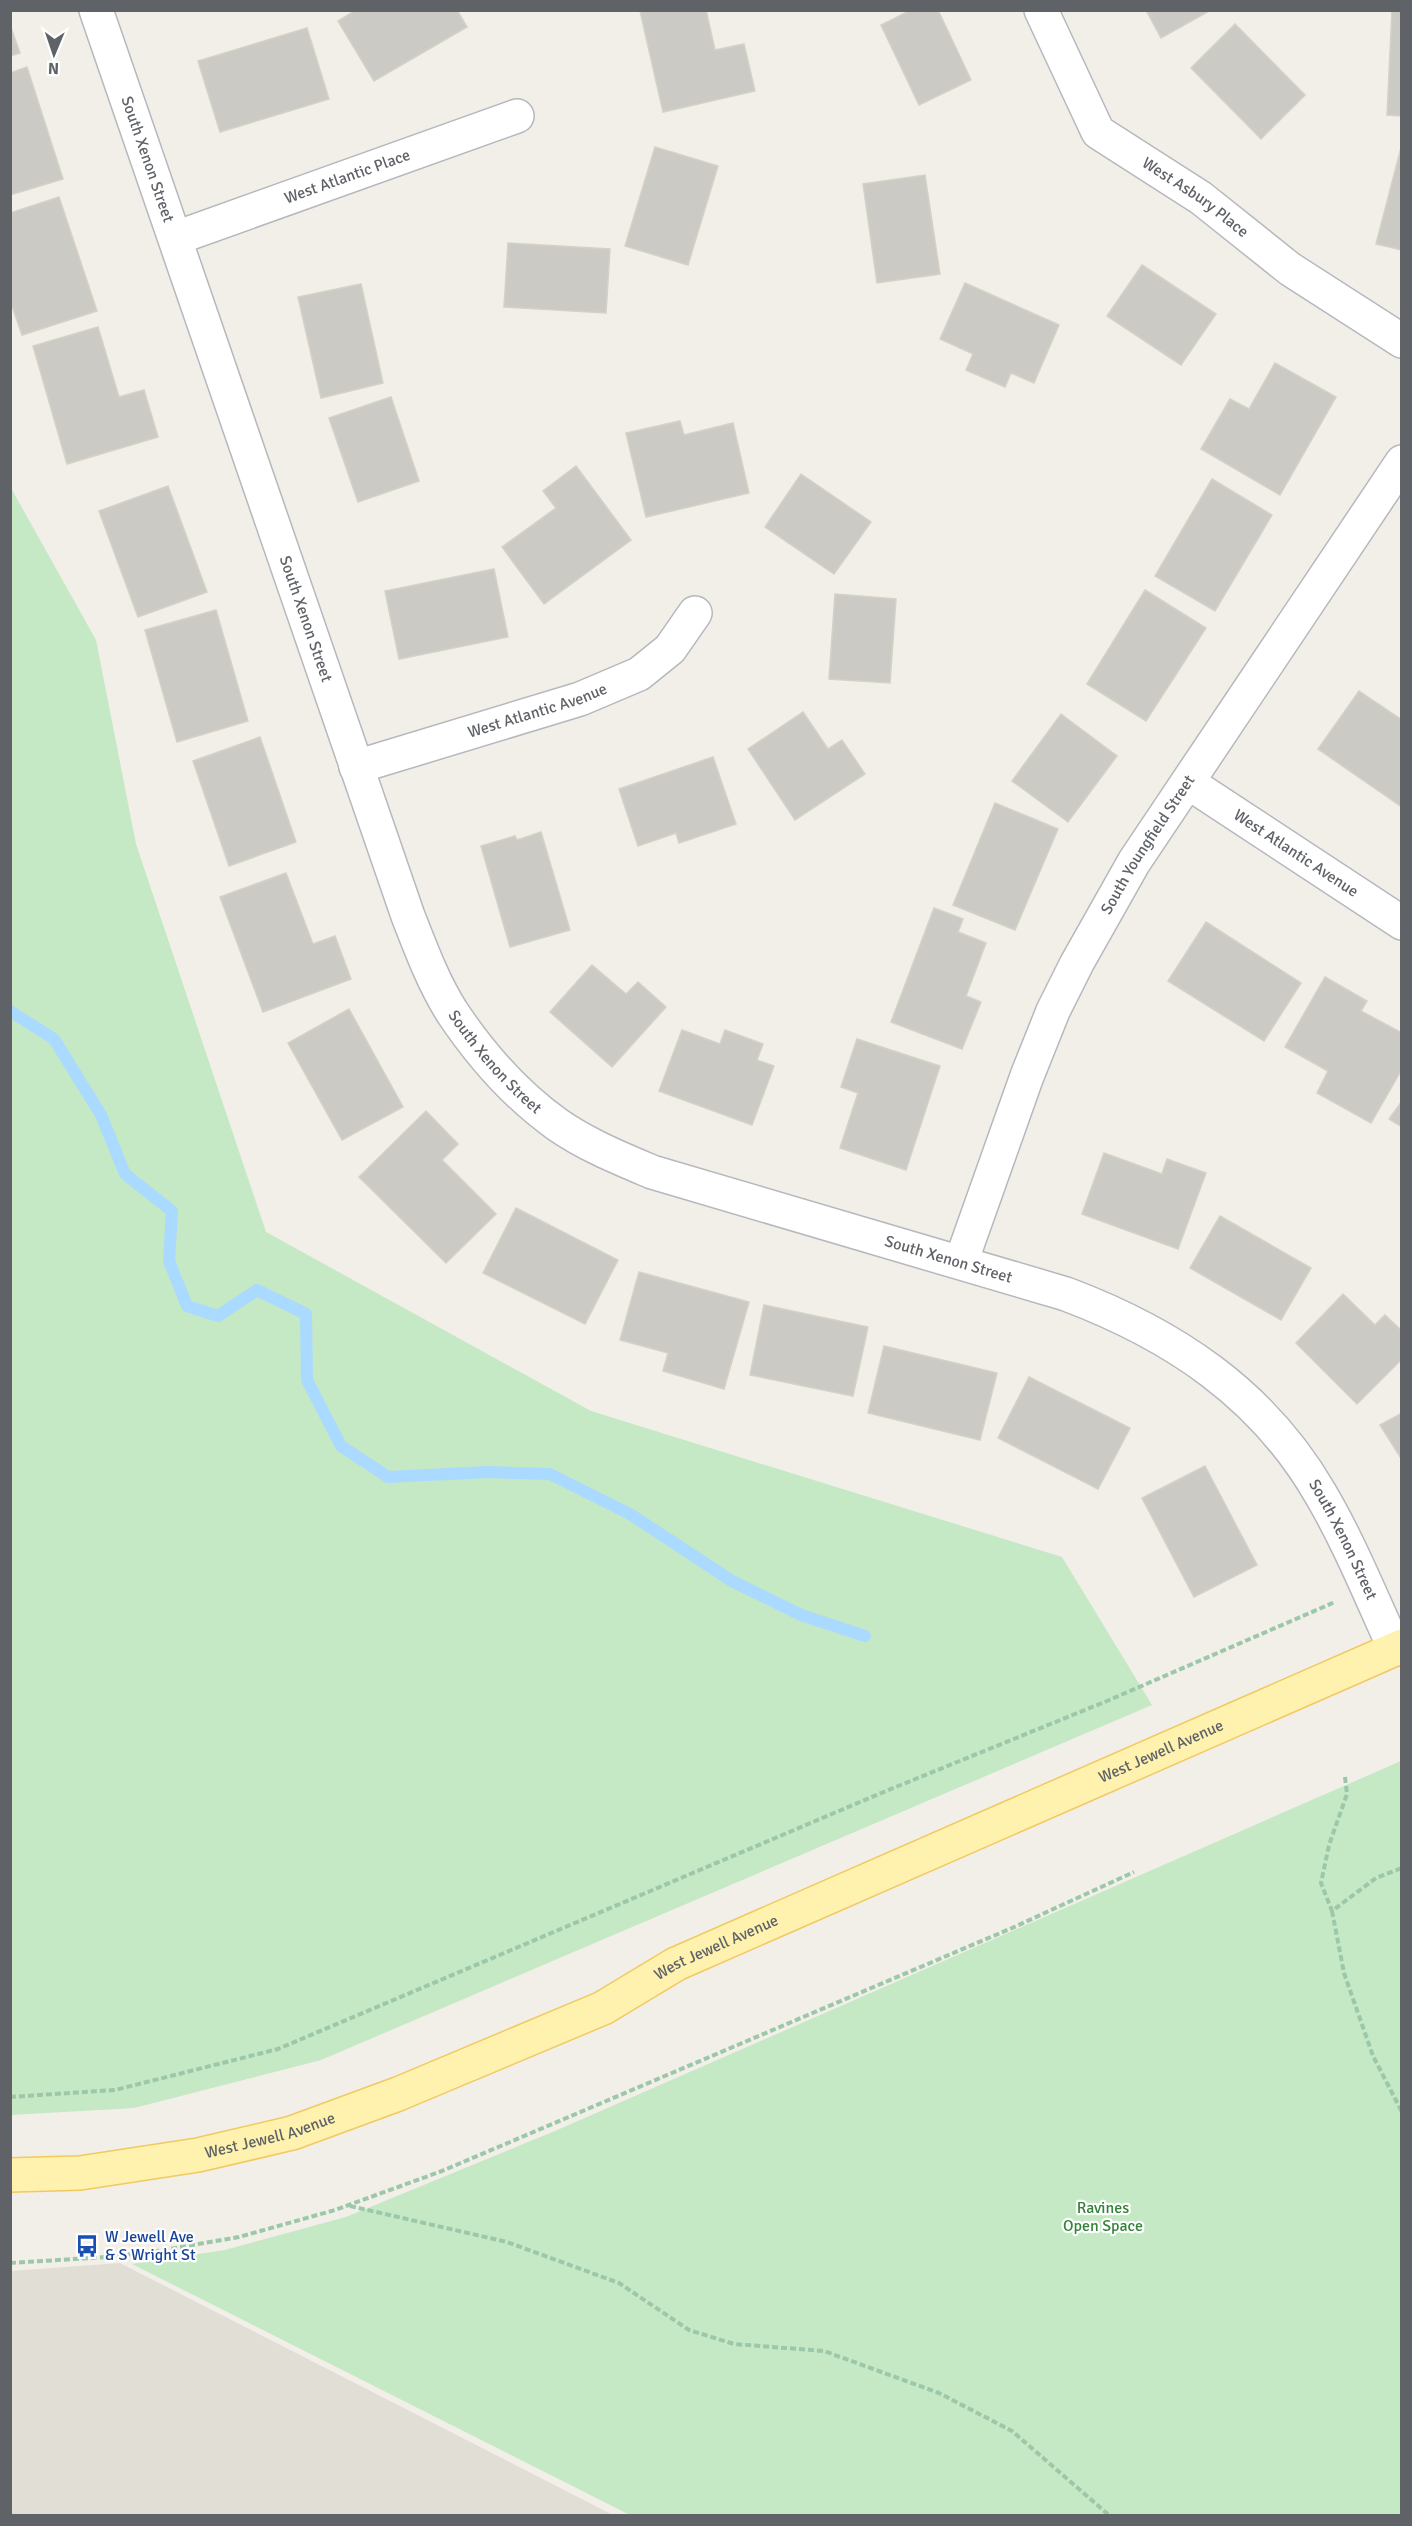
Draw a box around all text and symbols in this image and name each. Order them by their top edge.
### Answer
north arrow [24,24,84,84]
text: N [48,58,59,78]
street label: South Xenon Street [117,94,179,225]
street label: West Atlantic Place [282,145,413,208]
street label: West Asbury Place [1138,153,1253,242]
street label: South Xenon Street [275,553,337,685]
street label: West Atlantic Avenue [465,679,610,742]
street label: South Youngfield Street [1097,771,1200,918]
street label: West Atlantic Avenue [1230,805,1362,902]
street label: South Xenon Street [444,1006,546,1118]
street label: South Xenon Street [882,1231,1015,1288]
street label: South Xenon Street [1304,1476,1382,1603]
street label: West Jewell Avenue [1096,1715,1227,1788]
street label: West Jewell Avenue [651,1910,781,1985]
street label: West Jewell Avenue [203,2108,338,2163]
park label: Ravines Open Space [1063,2198,1143,2236]
place label: W Jewell Ave & S Wright St [105,2227,196,2265]
bus stop icon: W Jewell Ave & S Wright St [74,2233,100,2259]

